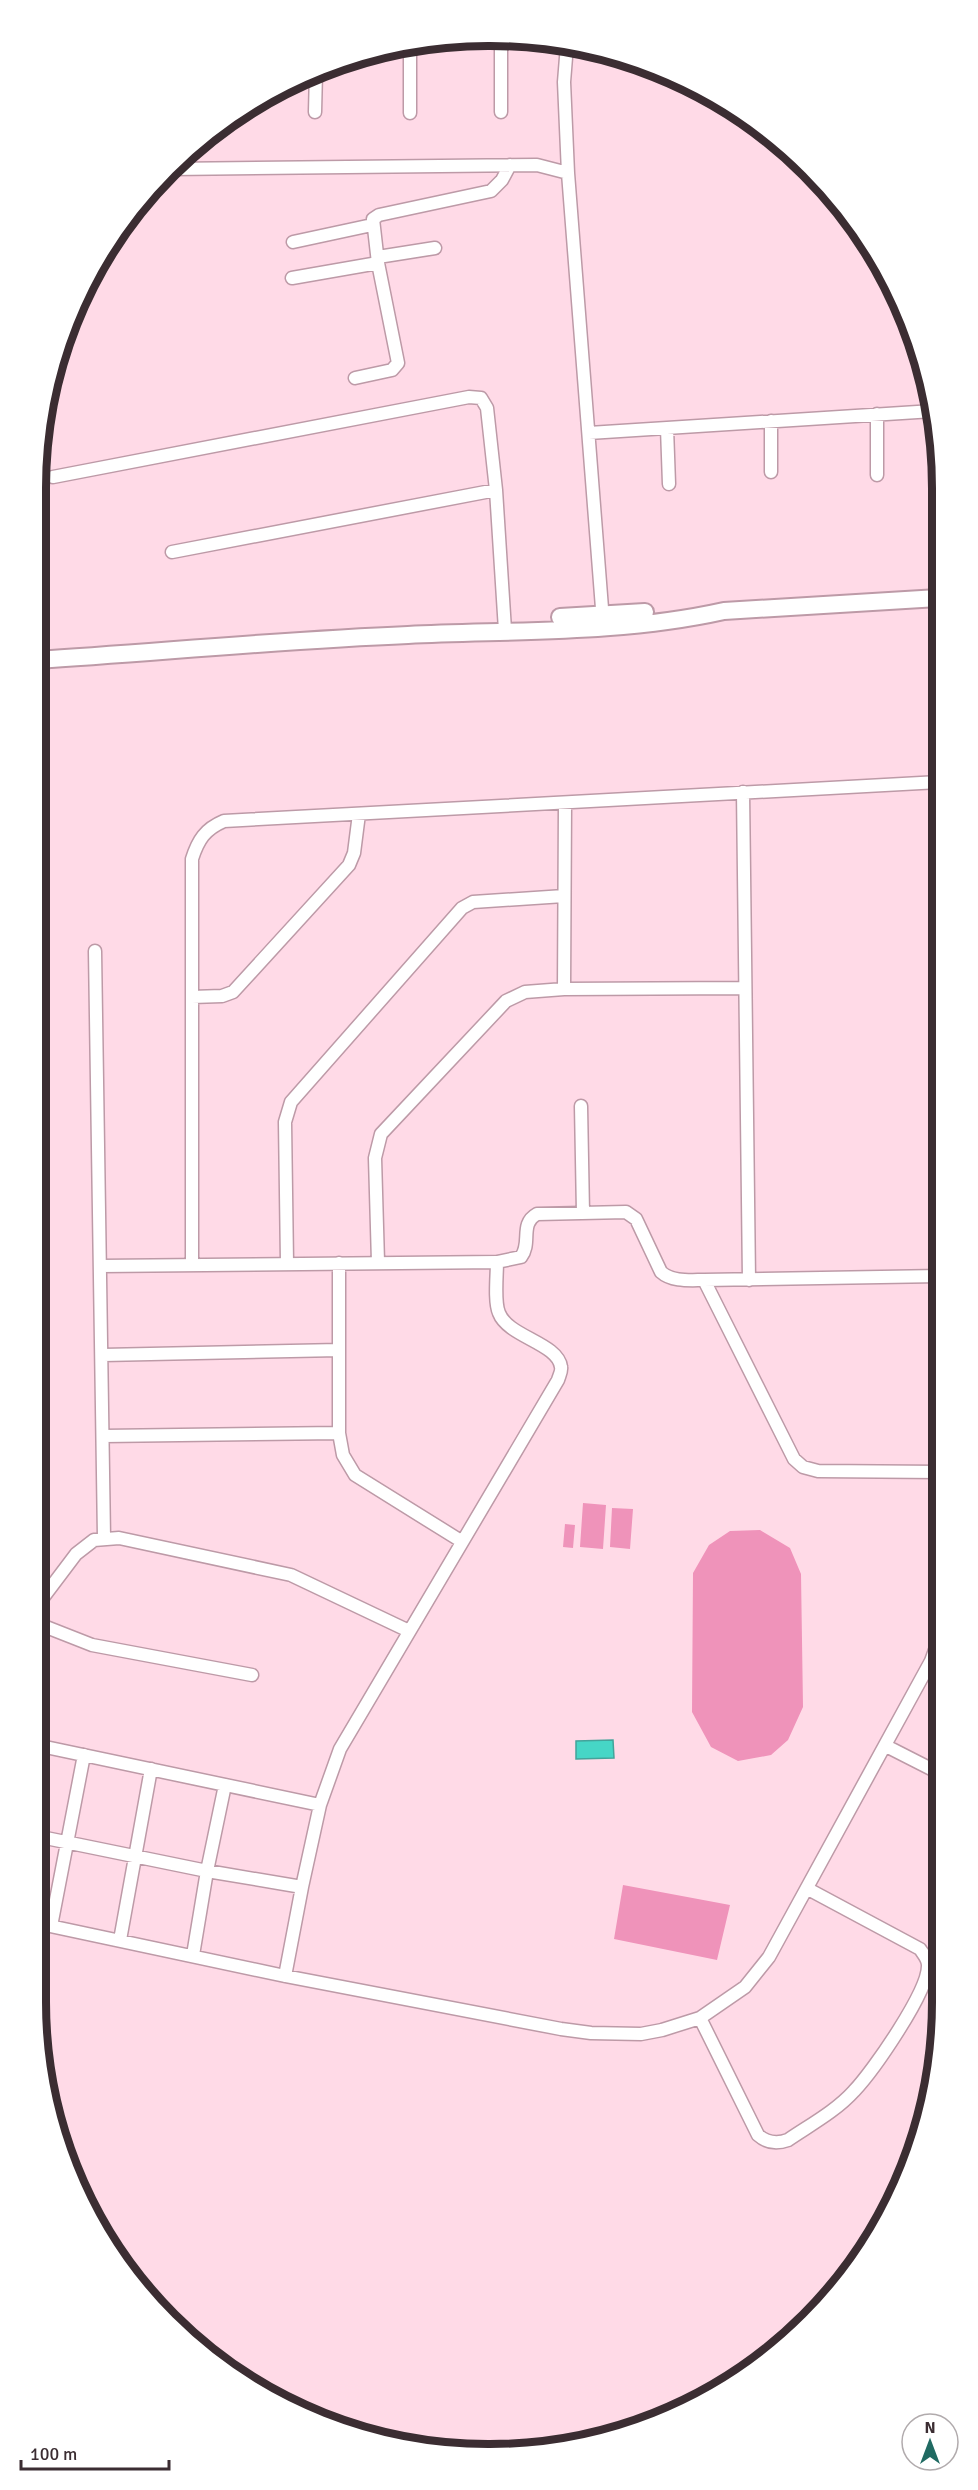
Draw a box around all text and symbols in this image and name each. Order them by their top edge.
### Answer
north arrow [900,2412,960,2472]
text: N [924,2418,936,2438]
scale bar [21,2433,170,2471]
text: 100 m [30,2443,77,2465]

